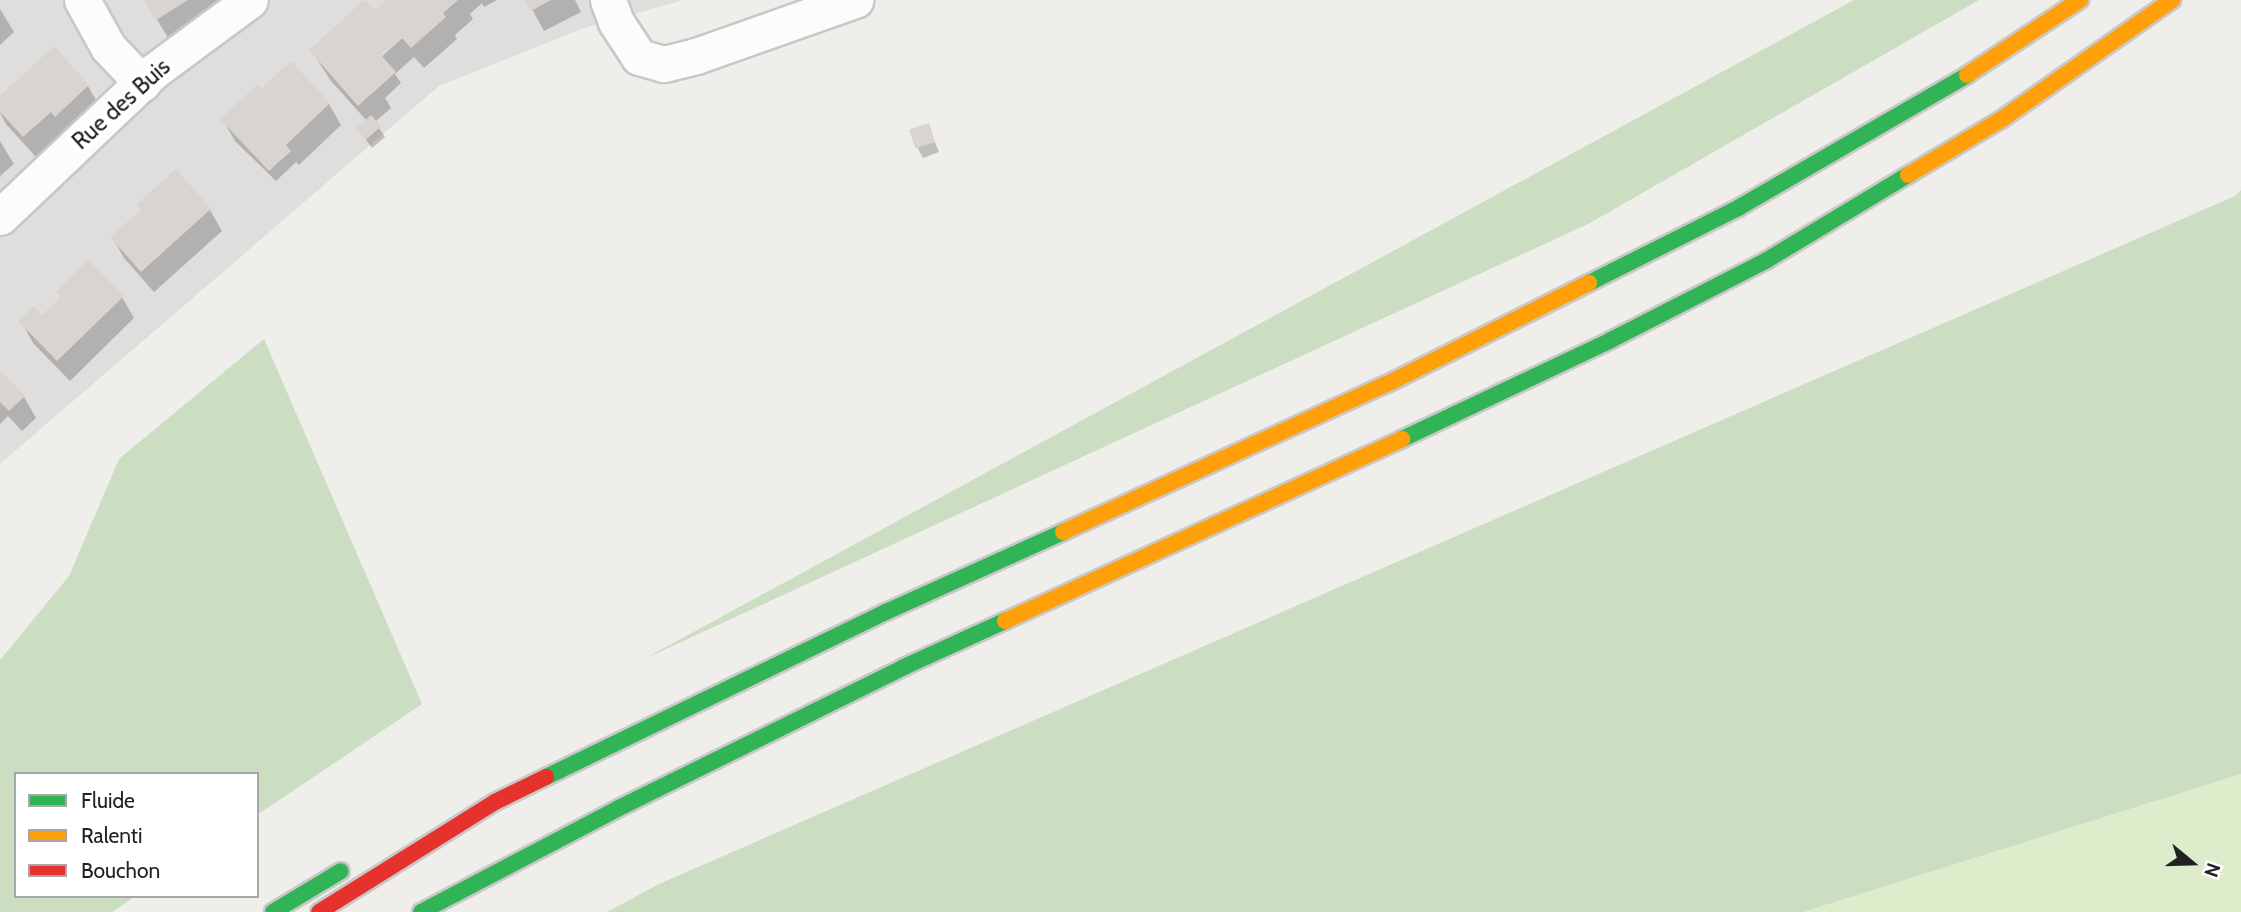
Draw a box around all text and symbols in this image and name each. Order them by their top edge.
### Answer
street label: Rue des Buis [66,53,176,155]
legend [14,772,259,898]
text: Fluide [81,788,135,813]
text: Ralenti [81,823,142,848]
north arrow [2157,828,2227,898]
text: Bouchon [81,858,160,883]
text: N [2199,860,2225,880]

